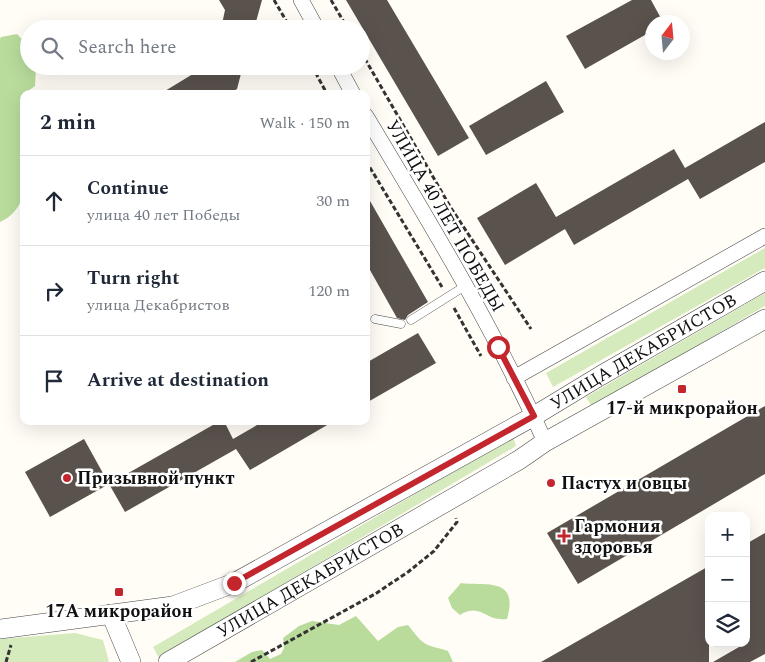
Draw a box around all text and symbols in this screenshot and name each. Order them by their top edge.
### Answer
north arrow [645,15,690,60]
search box [20,20,370,75]
text: Search here [78,33,177,62]
icon: search [38,34,66,62]
text: 2 min [40,107,96,139]
text: Walk · 150 m [259,111,350,135]
street label: УЛИЦА 40 ЛЕТ ПОБЕДЫ [379,115,511,317]
text: Continue [87,174,169,203]
icon: ahead [40,187,68,215]
text: 30 m [316,189,350,213]
text: улица 40 лет Победы [87,203,240,227]
text: Turn right [87,264,180,293]
icon: right [40,277,68,305]
text: 120 m [308,279,350,303]
street label: УЛИЦА ДЕКАБРИСТОВ [545,287,742,417]
text: улица Декабристов [87,293,229,317]
route start [487,336,510,359]
text: Arrive at destination [87,366,269,395]
icon: arrive [40,367,68,395]
marker: 17-й микрорайон [676,383,688,395]
place label: 17-й микрорайон [606,395,758,422]
place label: Призывной пункт [77,465,235,492]
place label: Пастух и овцы [561,470,688,497]
marker: Призывной пункт [61,472,73,484]
marker: Пастух и овцы [545,477,557,489]
map controls [705,512,750,647]
button: + [705,512,750,557]
place label: Гармония здоровья [574,513,661,561]
street label: УЛИЦА ДЕКАБРИСТОВ [211,516,409,645]
marker: Гармония здоровья [558,530,570,542]
button: − [705,557,750,602]
route end [223,572,246,595]
marker: 17А микрорайон [113,586,125,598]
place label: 17А микрорайон [45,598,193,625]
button: layers [705,602,750,647]

